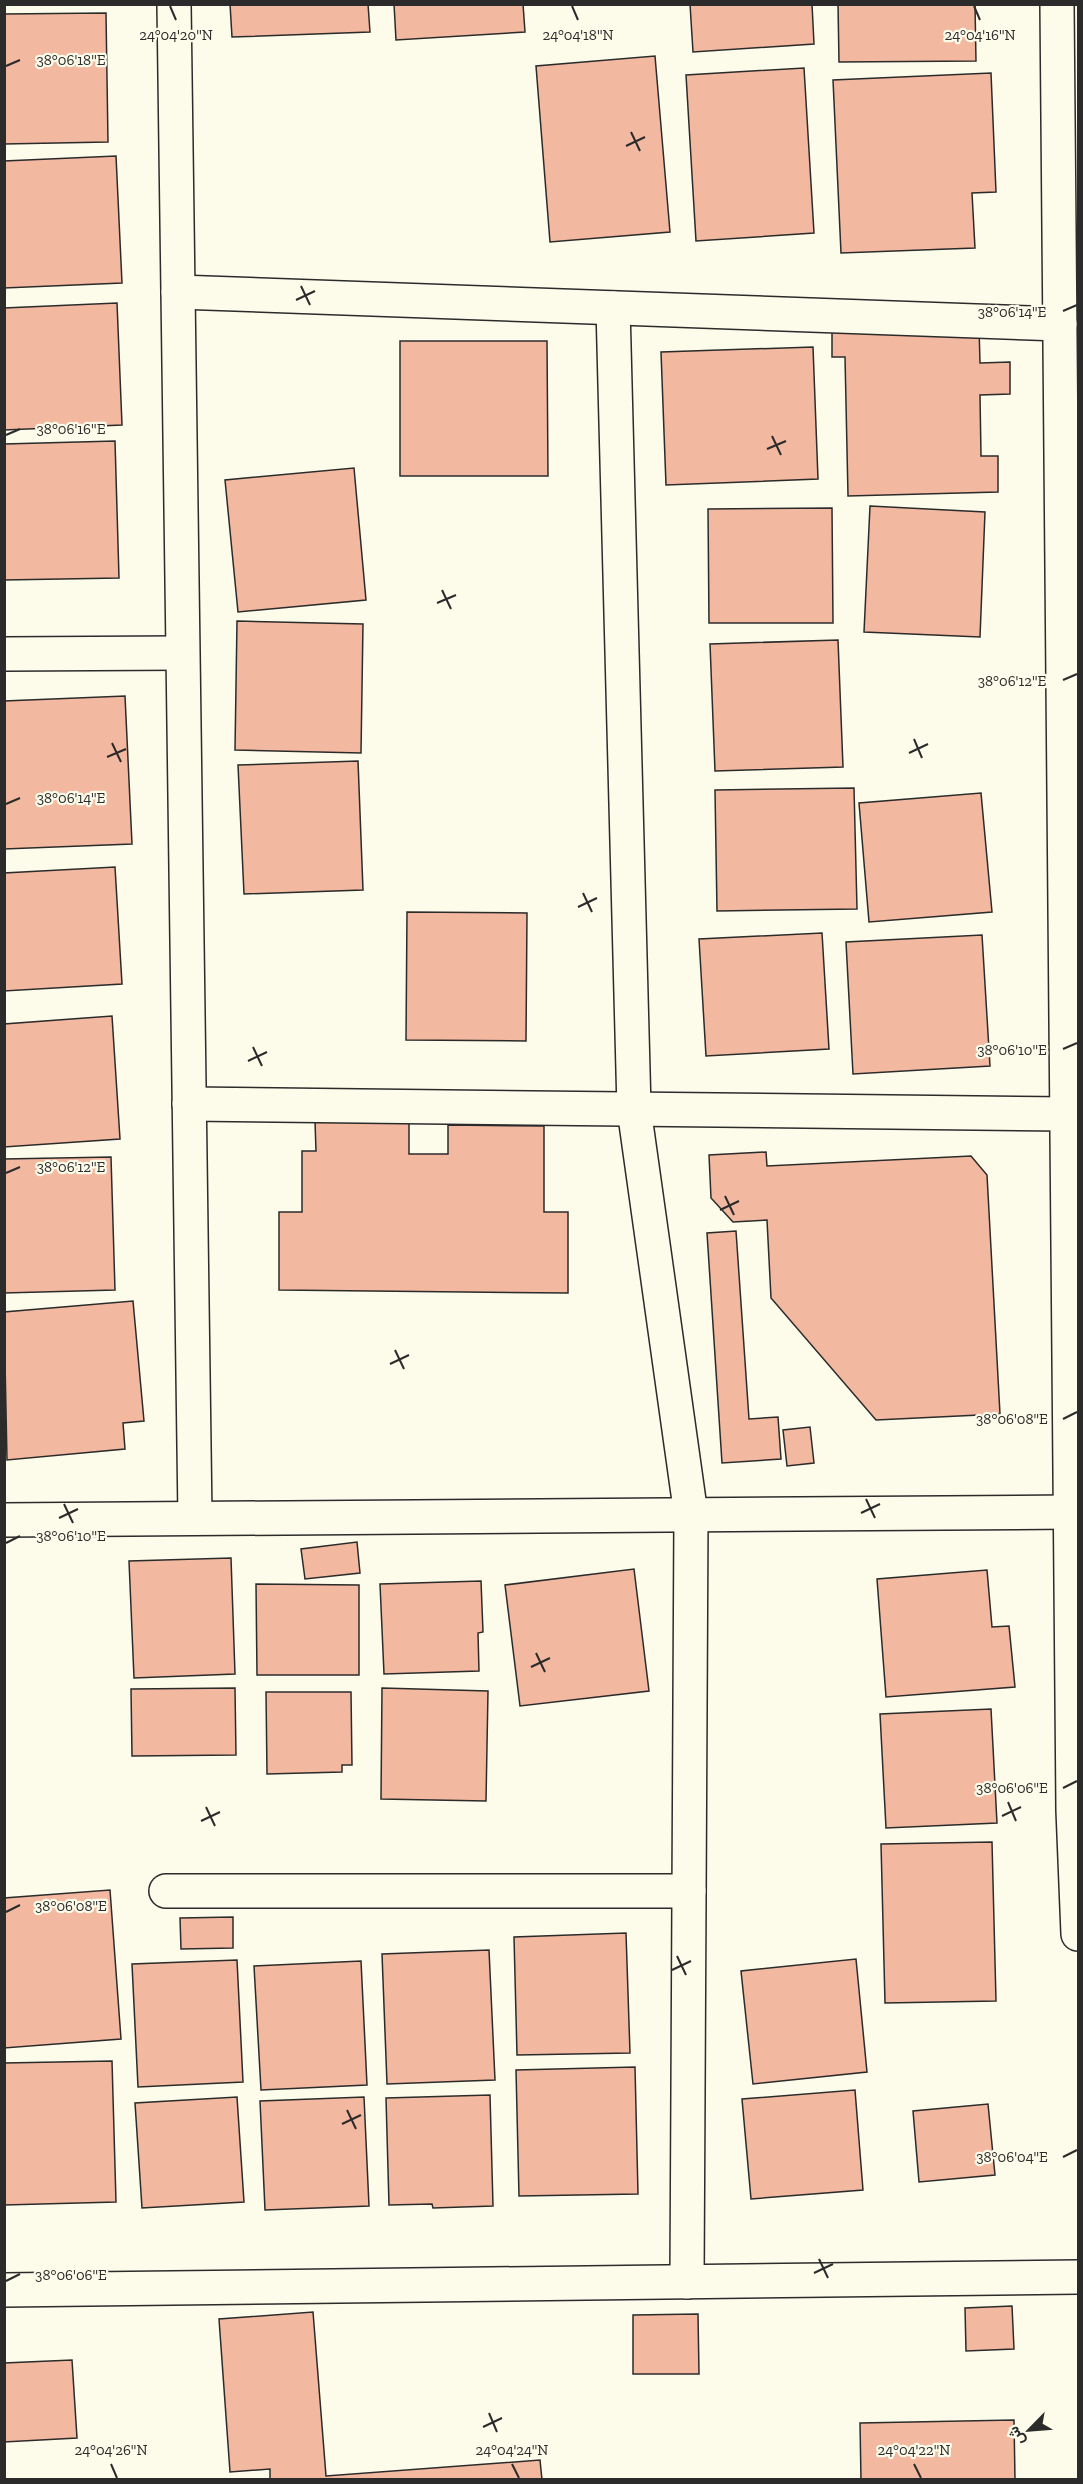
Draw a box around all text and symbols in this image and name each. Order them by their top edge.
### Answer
text: 24°04'20"N [139,26,213,44]
text: 24°04'18"N [542,26,614,44]
text: 24°04'16"N [944,26,1016,44]
text: 38°06'18"E [36,51,106,69]
text: 38°06'14"E [978,303,1047,321]
text: 38°06'16"E [37,420,106,438]
text: 38°06'12"E [978,672,1047,690]
text: 38°06'14"E [37,789,106,807]
text: 38°06'10"E [977,1041,1047,1059]
text: 38°06'12"E [37,1158,106,1176]
text: 38°06'08"E [976,1410,1048,1428]
text: 38°06'10"E [36,1527,106,1545]
text: 38°06'06"E [976,1779,1048,1797]
text: 38°06'08"E [35,1897,107,1915]
text: 38°06'04"E [976,2148,1048,2166]
text: 38°06'06"E [35,2266,107,2284]
north arrow [999,2400,1059,2460]
text: ش [1003,2423,1029,2449]
text: 24°04'26"N [74,2441,148,2459]
text: 24°04'24"N [476,2441,548,2459]
text: 24°04'22"N [878,2441,950,2459]

